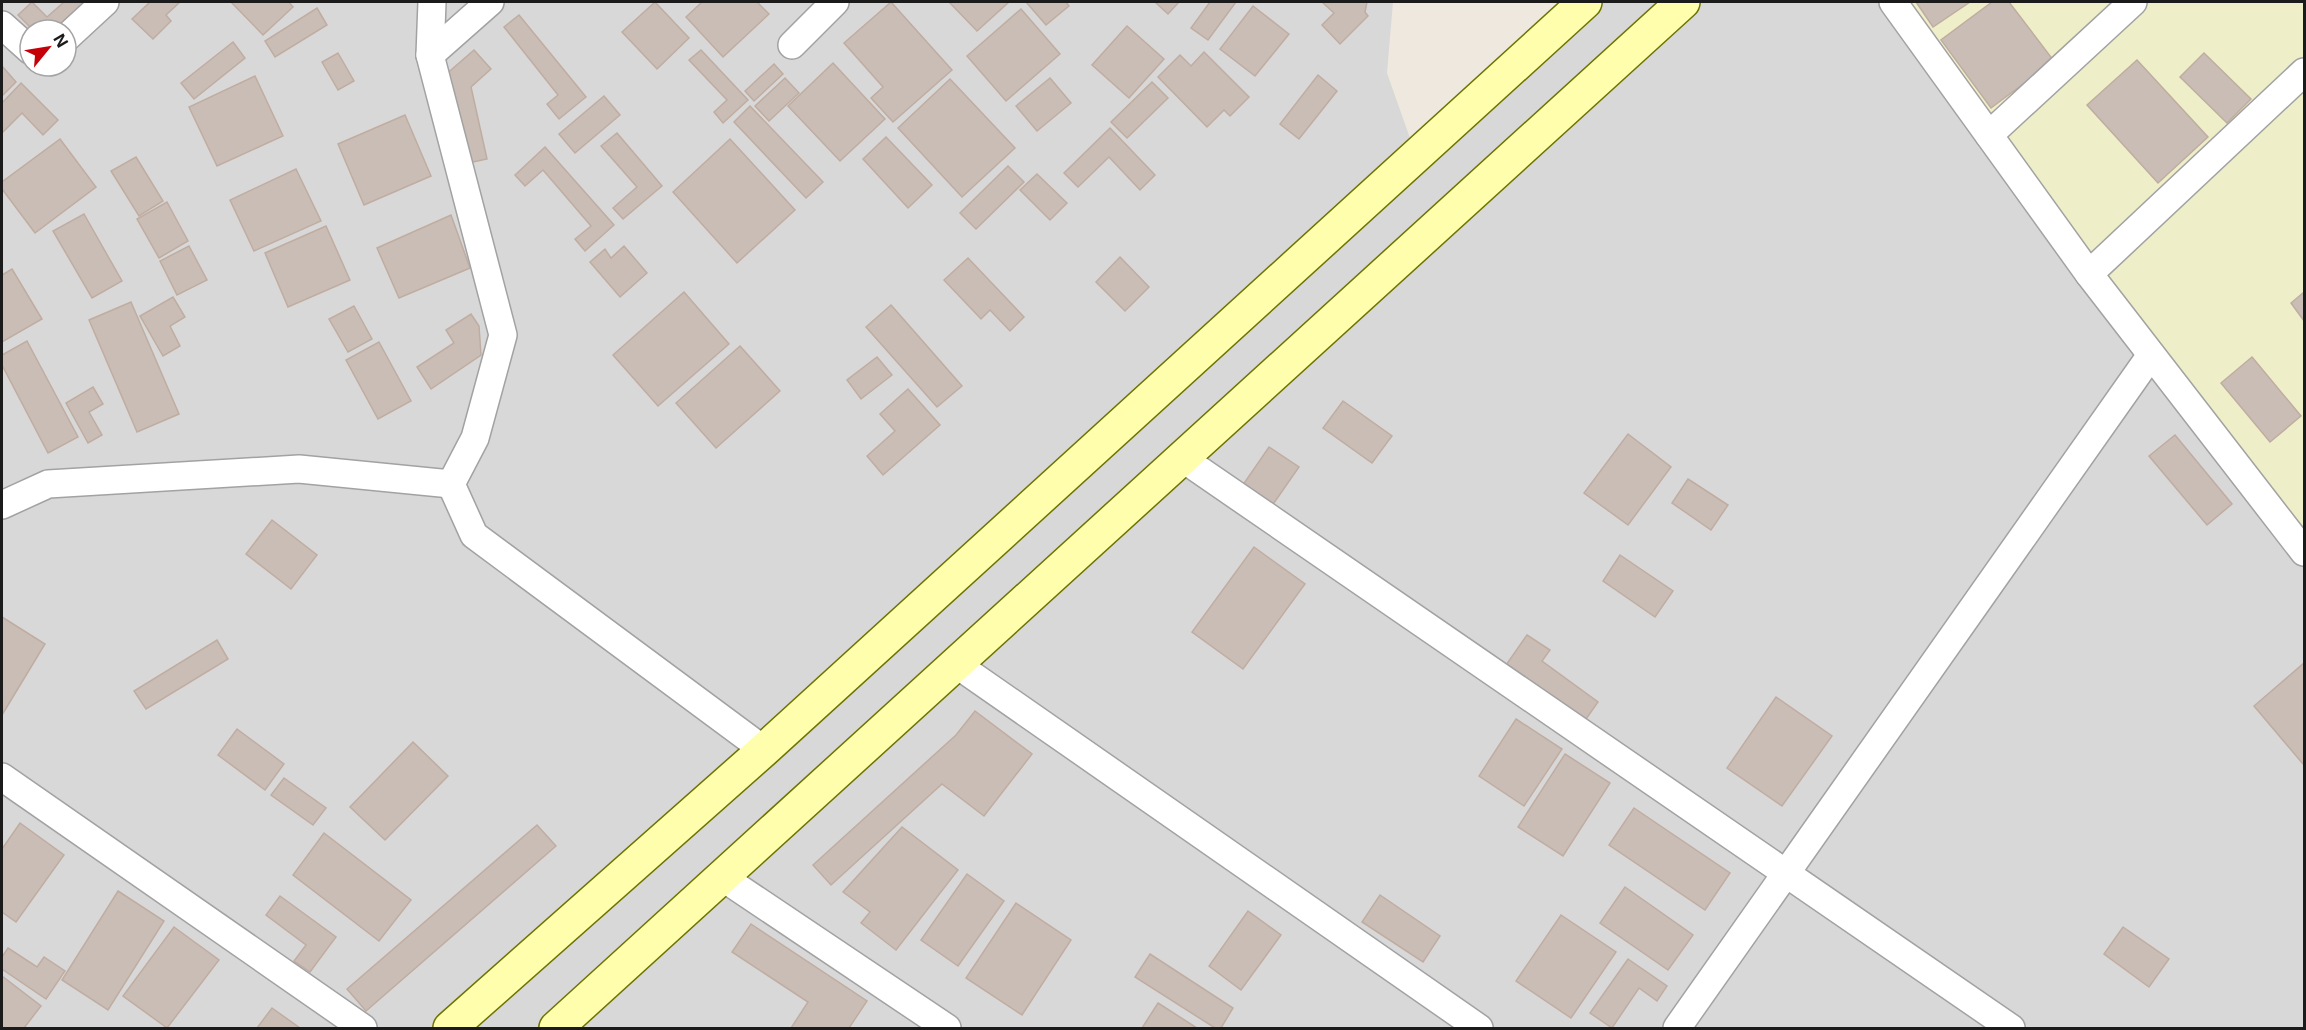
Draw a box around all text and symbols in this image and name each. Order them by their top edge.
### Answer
north arrow [18,18,78,78]
text: N [49,30,73,51]

